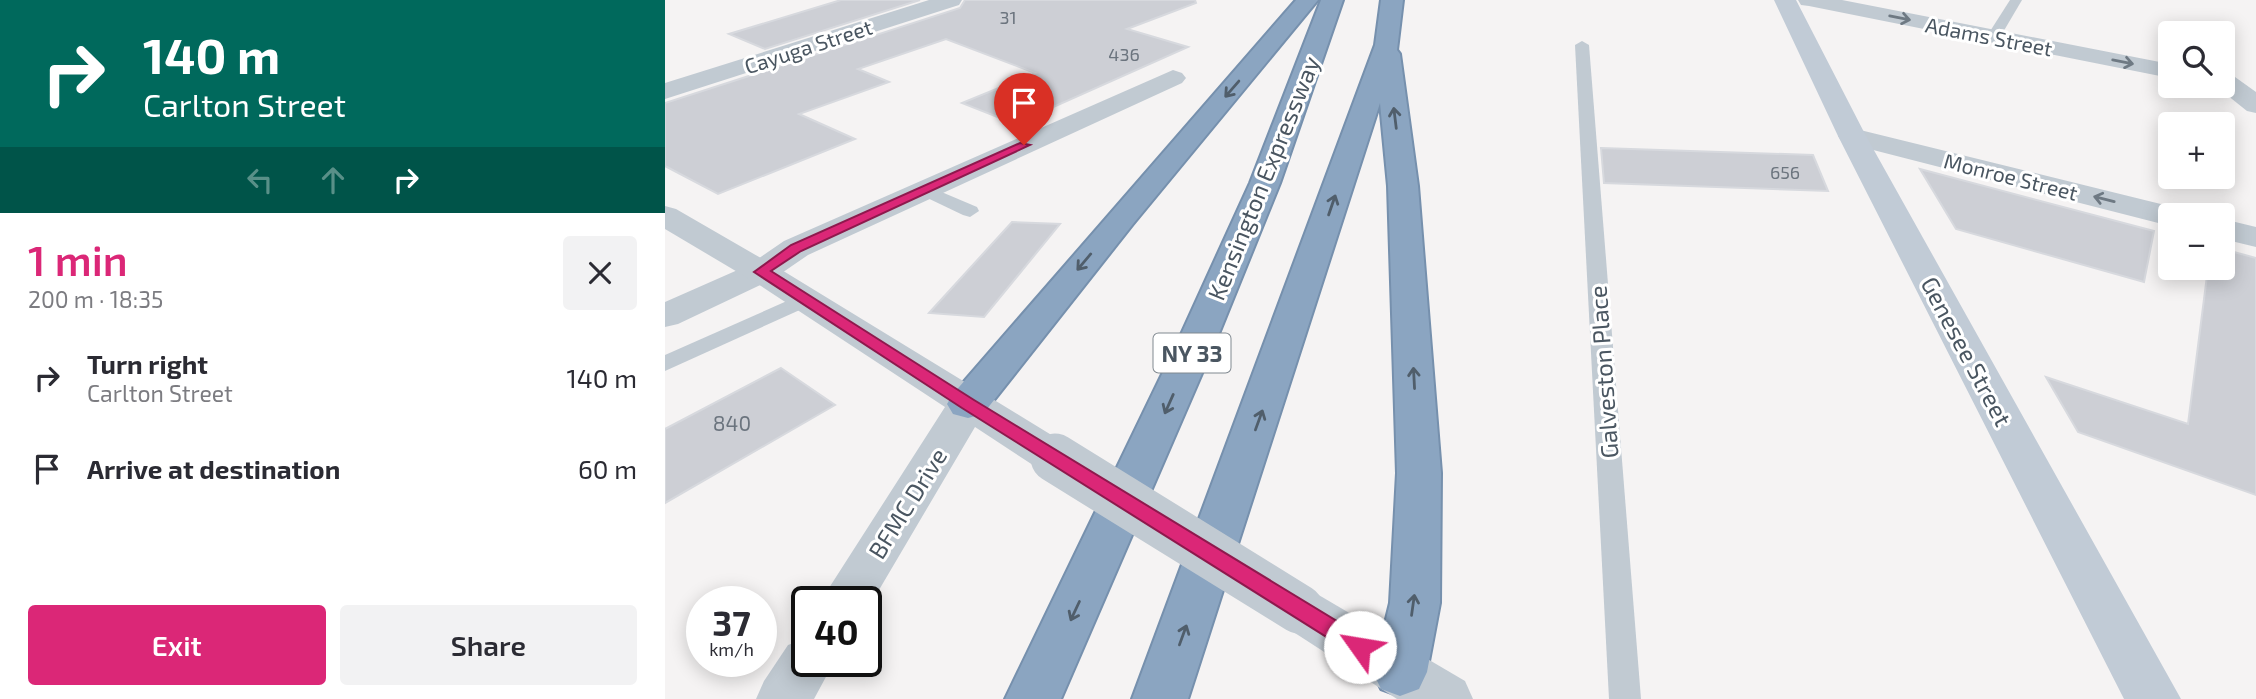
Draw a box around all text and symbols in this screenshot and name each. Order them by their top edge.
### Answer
house number: 31 [999,6,1017,28]
street label: Adams Street [1923,11,2055,61]
one-way arrow [1888,12,1911,25]
street label: Cayuga Street [741,14,875,78]
map controls [2158,21,2235,280]
button: search [2158,21,2235,98]
text: 140 m [143,25,280,84]
icon: right [28,28,119,119]
house number: 436 [1108,43,1140,65]
street label: Kensington Expressway [1201,52,1325,304]
one-way arrow [2111,56,2134,69]
pin [994,73,1054,145]
one-way arrow [1224,80,1240,98]
icon: arrive [1005,84,1043,122]
text: Carlton Street [143,85,346,123]
one-way arrow [1389,107,1402,130]
button: + [2158,112,2235,189]
street label: Monroe Street [1942,147,2080,205]
icon: left [241,161,279,199]
icon: ahead [314,161,352,199]
icon: right [387,161,425,199]
house number: 656 [1770,161,1800,183]
one-way arrow [2093,192,2116,205]
one-way arrow [1327,194,1340,216]
button: − [2158,203,2235,280]
text: 1 min [28,234,128,284]
button: close [563,236,637,310]
one-way arrow [1076,253,1092,271]
street label: Genesee Street [1916,271,2018,431]
street label: Galveston Place [1582,284,1624,460]
text: 200 m · 18:35 [28,285,163,313]
road number: NY 33 [1154,334,1231,372]
text: Turn right [87,348,208,379]
icon: right [28,359,66,397]
text: 140 m [566,362,637,393]
one-way arrow [1407,367,1420,389]
text: Carlton Street [87,379,233,407]
one-way arrow [1162,393,1175,414]
house number: 840 [713,410,751,435]
one-way arrow [1254,410,1266,432]
street label: BFMC Drive [862,442,952,564]
icon: arrive [28,450,66,488]
text: Arrive at destination [87,453,340,484]
text: 60 m [578,453,637,484]
speed limit sign: 40 [791,586,882,677]
one-way arrow [1407,594,1420,617]
one-way arrow [1068,600,1081,621]
text: 37 [712,601,751,643]
button: Exit [28,605,326,685]
button: Share [340,605,637,685]
position arrow [1323,610,1397,684]
one-way arrow [1178,624,1190,646]
text: km/h [709,638,754,660]

